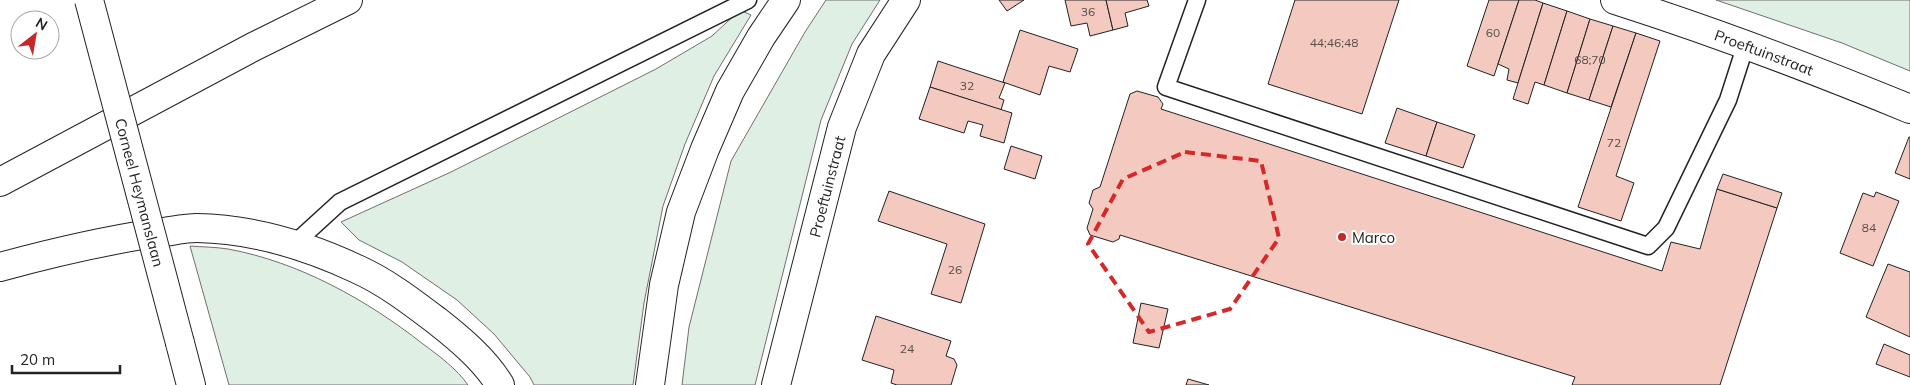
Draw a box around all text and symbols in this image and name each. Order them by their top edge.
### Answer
house number: 36 [1081,4,1095,19]
north arrow [10,10,60,60]
text: N [33,13,51,34]
house number: 60 [1486,25,1500,40]
street label: Proeftuinstraat [1712,25,1816,79]
house number: 44;46;48 [1310,35,1358,50]
house number: 68;70 [1574,52,1606,67]
house number: 32 [960,78,974,93]
street label: Corneel Heymanslaan [111,116,169,269]
street label: Proeftuinstraat [805,134,849,239]
house number: 72 [1607,135,1621,150]
house number: 84 [1862,220,1876,235]
place label: Marco [1352,228,1395,247]
marker: Marco [1336,231,1348,243]
house number: 26 [948,262,962,277]
house number: 24 [900,341,914,356]
scale bar [12,342,120,374]
text: 20 m [20,350,55,369]

